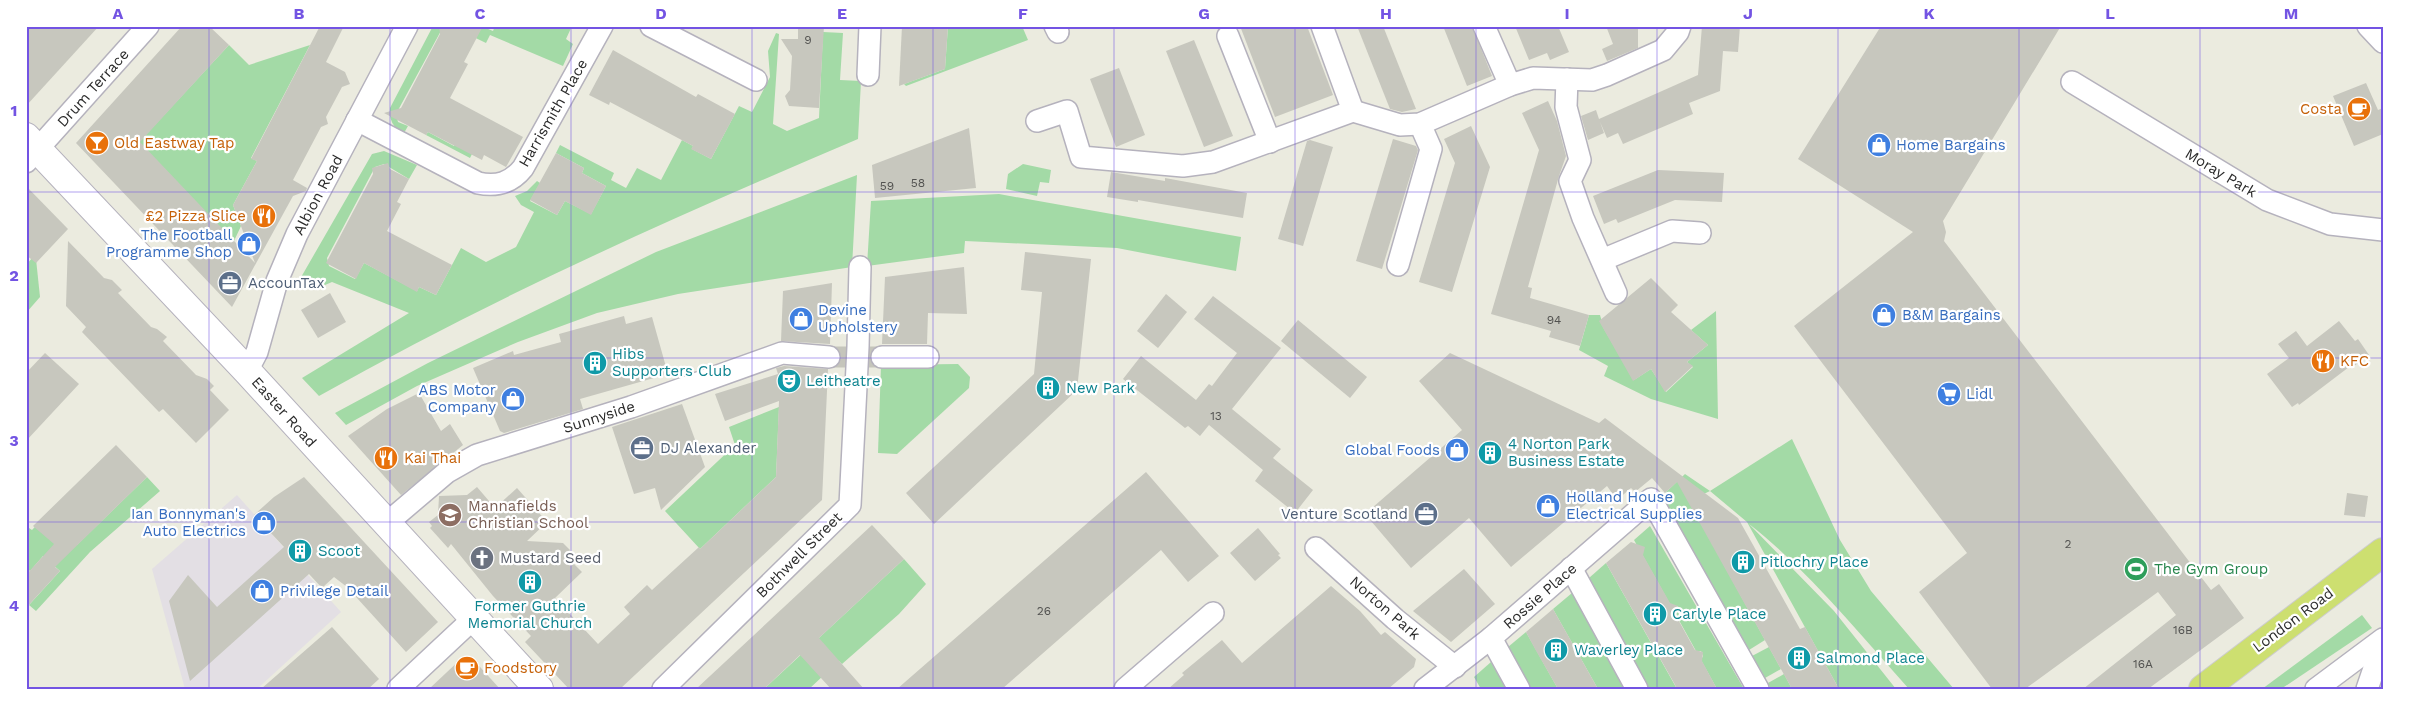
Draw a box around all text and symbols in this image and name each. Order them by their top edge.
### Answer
text: A [113,4,124,23]
text: B [294,4,305,23]
text: C [475,4,486,23]
text: D [655,4,667,23]
text: E [837,4,847,23]
text: F [1018,4,1028,23]
text: G [1198,4,1210,23]
text: H [1380,4,1392,23]
text: I [1564,4,1570,23]
text: J [1743,4,1753,23]
text: K [1923,4,1935,23]
text: L [2105,4,2115,23]
text: M [2284,4,2298,23]
house number: 9 [804,33,812,47]
street label: Drum Terrace [53,45,133,131]
street label: Harrismith Place [515,56,591,170]
cafe icon: Costa [2346,96,2372,122]
place label: Costa [2300,100,2342,118]
text: 1 [11,101,17,120]
bar icon: Old Eastway Tap [84,130,110,156]
shop icon: Home Bargains [1866,132,1892,158]
place label: Old Eastway Tap [114,134,235,152]
place label: Home Bargains [1896,136,2006,154]
street label: Moray Park [2182,145,2261,202]
street label: Albion Road [289,152,347,238]
house number: 58 [911,176,925,190]
house number: 59 [880,179,894,193]
restaurant icon: £2 Pizza Slice [251,203,277,229]
place label: £2 Pizza Slice [145,207,246,225]
place label: The Football Programme Shop [106,226,232,261]
shop icon: The Football Programme Shop [236,231,262,257]
text: 2 [9,266,19,285]
office icon: AccounTax [217,270,243,296]
place label: AccounTax [248,274,324,292]
place label: Devine Upholstery [818,301,898,336]
shop icon: B&M Bargains [1871,302,1897,328]
shop icon: Devine Upholstery [788,306,814,332]
place label: B&M Bargains [1902,306,2001,324]
house number: 94 [1547,313,1561,327]
place label: Hibs Supporters Club [612,345,732,380]
restaurant icon: KFC [2310,348,2336,374]
building icon: Hibs Supporters Club [582,350,608,376]
place label: KFC [2340,352,2369,370]
theatre icon: Leitheatre [776,368,802,394]
place label: Leitheatre [806,372,881,390]
street label: Easter Road [248,373,320,451]
building icon: New Park [1035,375,1061,401]
place label: New Park [1066,379,1135,397]
place label: ABS Motor Company [419,381,496,416]
supermarket icon: Lidl [1936,381,1962,407]
place label: Lidl [1966,385,1993,403]
shop icon: ABS Motor Company [500,386,526,412]
street label: Sunnyside [561,397,637,437]
house number: 13 [1210,409,1222,423]
text: 3 [9,431,19,450]
office icon: DJ Alexander [629,435,655,461]
place label: 4 Norton Park Business Estate [1508,435,1625,470]
shop icon: Global Foods [1444,437,1470,463]
place label: DJ Alexander [660,439,756,457]
building icon: 4 Norton Park Business Estate [1477,440,1503,466]
place label: Global Foods [1345,441,1440,459]
restaurant icon: Kai Thai [373,445,399,471]
place label: Kai Thai [404,449,461,467]
place label: Holland House Electrical Supplies [1566,488,1703,523]
shop icon: Holland House Electrical Supplies [1535,493,1561,519]
place label: Mannafields Christian School [468,497,589,532]
office icon: Venture Scotland [1413,501,1439,527]
school or university icon: Mannafields Christian School [437,502,463,528]
place label: Ian Bonnyman's Auto Electrics [131,505,246,540]
place label: Venture Scotland [1281,505,1408,523]
street label: Bothwell Street [752,508,846,602]
shop icon: Ian Bonnyman's Auto Electrics [251,510,277,536]
house number: 2 [2065,537,2072,551]
building icon: Scoot [287,538,313,564]
place label: Scoot [318,542,361,560]
church icon: Mustard Seed [469,545,495,571]
place label: Mustard Seed [500,549,601,567]
building icon: Pitlochry Place [1730,549,1756,575]
place label: Pitlochry Place [1760,553,1869,571]
sports icon: The Gym Group [2123,556,2149,582]
street label: Rossie Place [1500,559,1580,633]
place label: The Gym Group [2154,560,2268,578]
building icon: Former Guthrie Memorial Church [517,569,543,595]
street label: Norton Park [1346,572,1424,644]
shop icon: Privilege Detail [249,578,275,604]
place label: Privilege Detail [280,582,389,600]
street label: London Road [2249,584,2337,656]
text: 4 [9,596,19,615]
place label: Former Guthrie Memorial Church [468,597,592,632]
building icon: Carlyle Place [1642,601,1668,627]
house number: 26 [1037,604,1051,618]
place label: Carlyle Place [1672,605,1767,623]
house number: 16B [2173,623,2193,637]
building icon: Waverley Place [1543,637,1569,663]
place label: Waverley Place [1574,641,1683,659]
building icon: Salmond Place [1786,645,1812,671]
place label: Salmond Place [1816,649,1925,667]
cafe icon: Foodstory [454,655,480,681]
house number: 16A [2133,657,2153,671]
place label: Foodstory [484,659,557,677]

